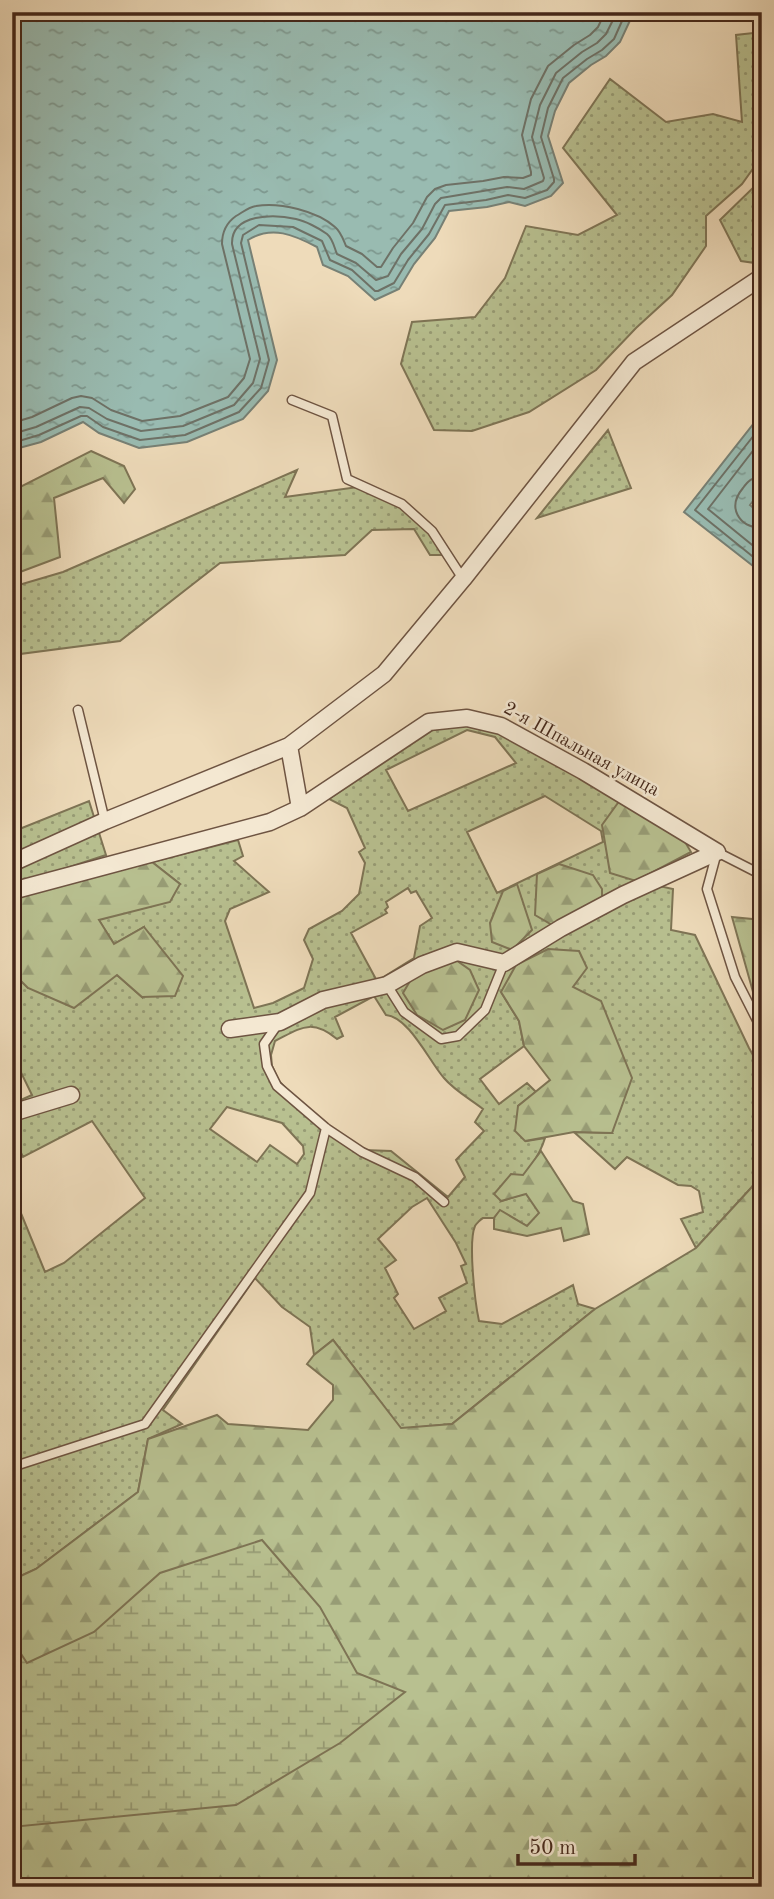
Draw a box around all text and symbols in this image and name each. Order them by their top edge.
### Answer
street label: 2-я Шпальная улица [500,699,663,801]
scale bar [518,1822,636,1866]
text: 50 m [529,1838,576,1859]

